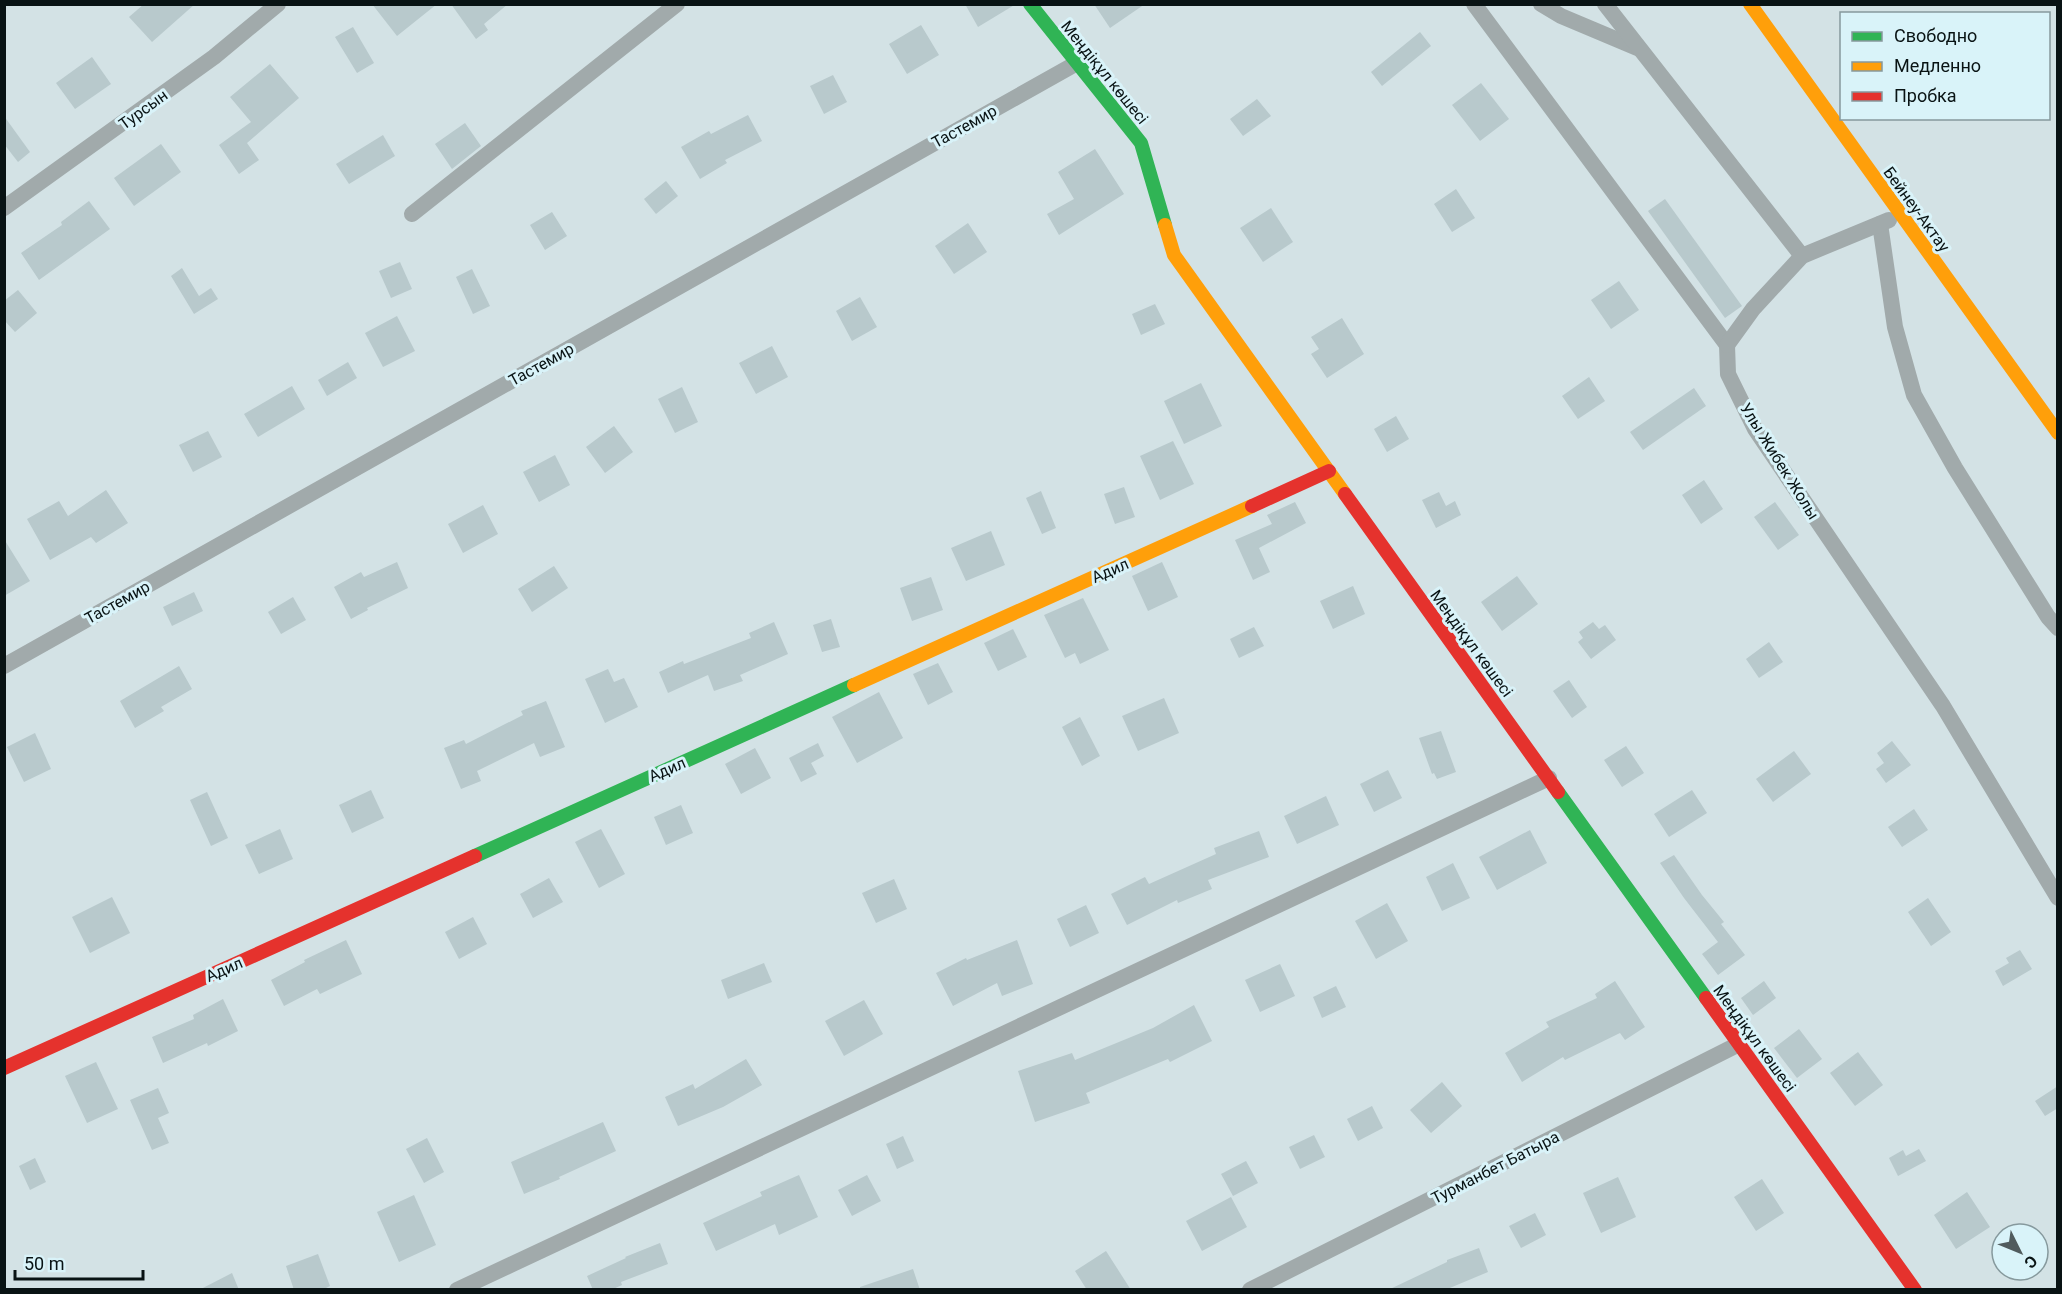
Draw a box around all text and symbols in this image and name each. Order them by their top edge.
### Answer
legend [1840,12,2050,120]
street label: Меңдіқұл көшесі [1057,17,1152,128]
text: Свободно [1894,25,1977,46]
text: Медленно [1894,55,1981,76]
street label: Турсын [115,85,171,133]
text: Пробка [1894,85,1957,106]
street label: Тастемир [928,101,1000,152]
street label: Бейнеу-Актау [1879,163,1954,256]
street label: Тастемир [505,339,577,390]
street label: Улы Жибек Жолы [1736,399,1823,523]
street label: Адил [1089,554,1132,587]
street label: Тастемир [81,577,153,628]
street label: Меңдіқұл көшесі [1426,586,1517,701]
street label: Адил [646,753,689,786]
street label: Адил [203,953,246,986]
street label: Меңдіқұл көшесі [1709,981,1800,1096]
street label: Турманбет Батыра [1428,1127,1562,1208]
north arrow [1990,1222,2050,1282]
scale bar [15,1243,142,1281]
text: С [2020,1252,2041,1272]
text: 50 m [24,1253,64,1274]

